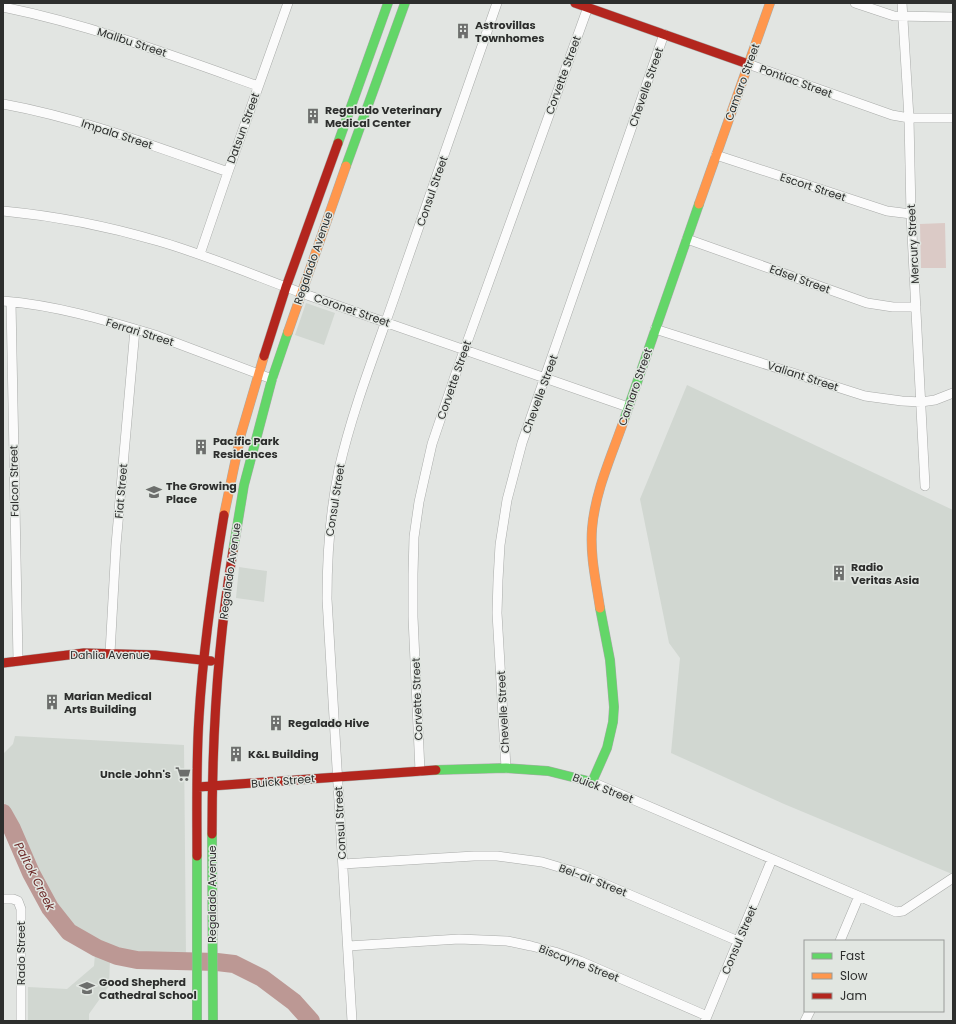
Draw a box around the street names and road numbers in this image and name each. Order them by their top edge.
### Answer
street label: Malibu Street [95,23,169,61]
street label: Corvette Street [541,33,585,117]
street label: Camaro Street [721,41,763,123]
street label: Chevelle Street [625,45,667,129]
street label: Pontiac Street [757,60,835,102]
street label: Datsun Street [223,90,263,166]
street label: Impala Street [79,115,155,153]
street label: Consul Street [413,154,451,228]
street label: Escort Street [778,169,848,205]
street label: Mercury Street [903,204,923,284]
street label: Regalado Avenue [290,209,336,307]
street label: Edsel Street [767,261,833,297]
street label: Coronet Street [312,289,392,331]
street label: Ferrari Street [104,314,176,350]
street label: Corvette Street [433,338,475,422]
street label: Camaro Street [614,346,656,428]
street label: Chevelle Street [518,352,562,436]
street label: Valiant Street [765,357,841,395]
street label: Falcon Street [5,445,23,517]
street label: Fiat Street [111,463,131,519]
street label: Consul Street [321,463,349,537]
street label: Regalado Avenue [215,522,245,620]
street label: Dahlia Avenue [70,647,150,663]
street label: Corvette Street [408,657,426,741]
street label: Chevelle Street [493,670,513,754]
street label: Buick Street [570,769,636,807]
street label: Buick Street [250,770,316,792]
street label: Consul Street [330,786,350,860]
street label: Regalado Avenue [204,845,220,943]
street label: Bel-air Street [557,860,629,900]
street label: Consul Street [717,903,761,977]
street label: Rado Street [13,921,29,985]
street label: Biscayne Street [537,940,621,986]

